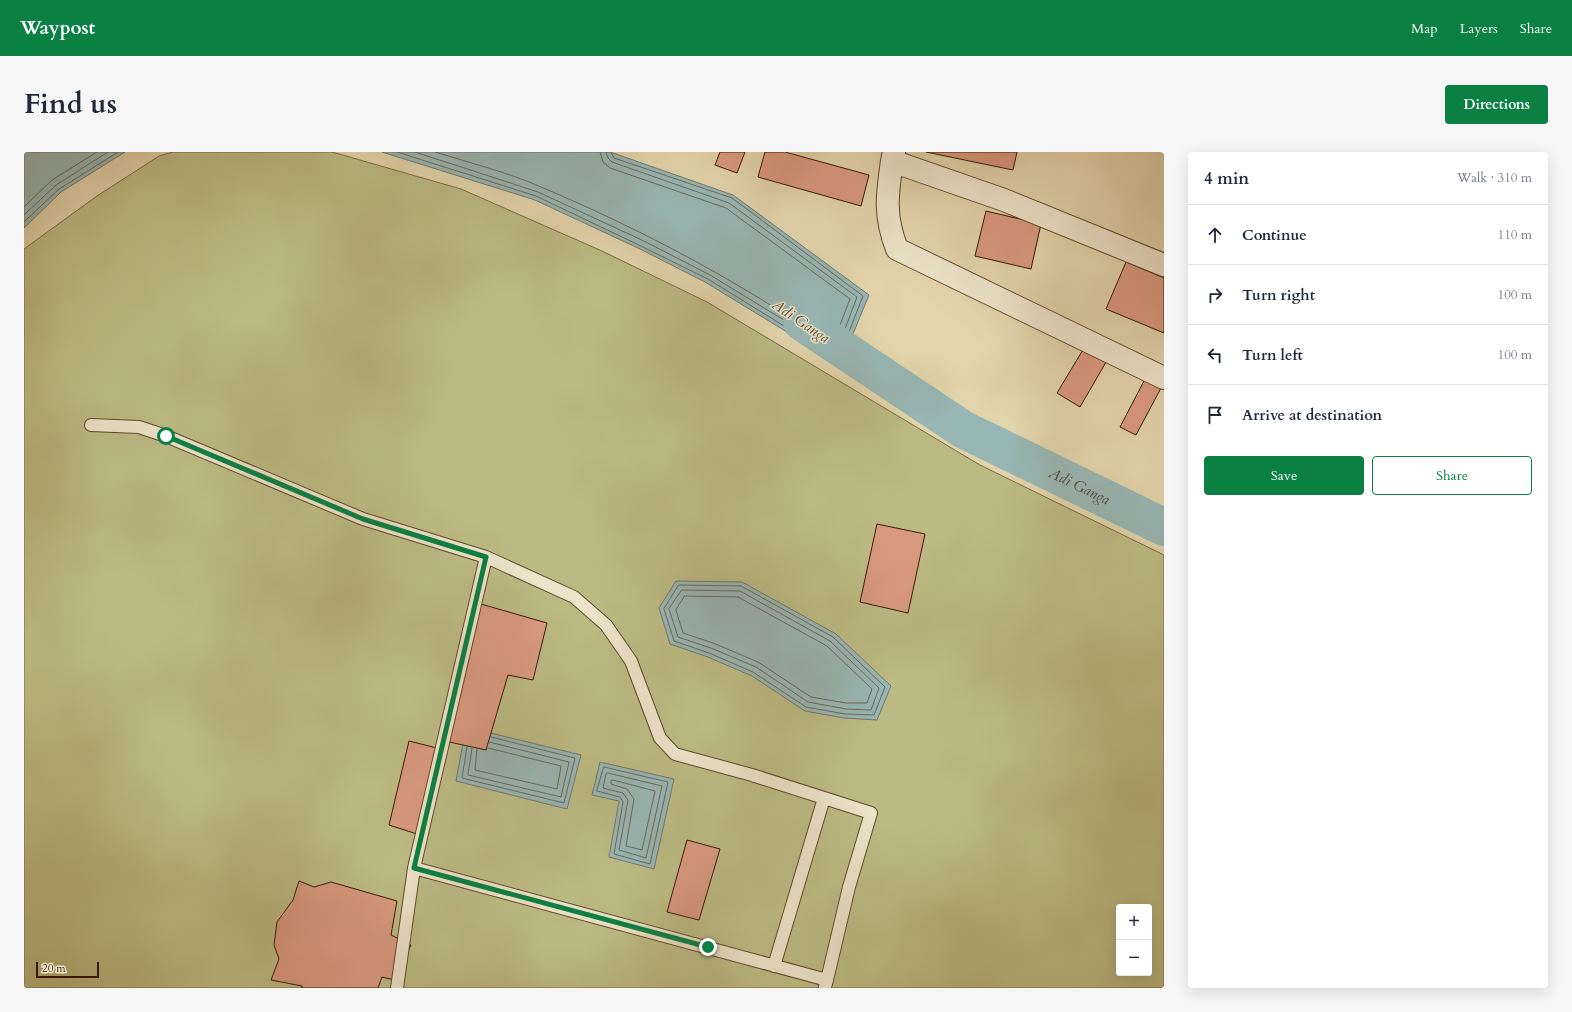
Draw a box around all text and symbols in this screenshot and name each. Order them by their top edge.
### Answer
text: Waypost [20,15,95,41]
text: Map [1411,19,1438,38]
text: Layers [1460,19,1498,38]
text: Share [1520,19,1552,38]
text: Find us [24,85,117,123]
button: Directions [1445,85,1548,124]
text: 4 min [1204,167,1249,190]
text: Walk · 310 m [1457,169,1532,187]
icon: ahead [1204,224,1226,246]
text: Continue [1242,225,1307,245]
text: 110 m [1498,226,1532,244]
icon: right [1204,284,1226,306]
text: Turn right [1242,285,1315,305]
text: 100 m [1498,286,1532,304]
water label: Adi Ganga [767,294,834,348]
icon: left [1204,344,1226,366]
text: Turn left [1242,345,1303,365]
text: 100 m [1498,346,1532,364]
icon: arrive [1204,404,1226,426]
text: Arrive at destination [1242,405,1382,425]
route start [157,427,175,445]
button: Save [1204,456,1364,495]
button: Share [1372,456,1532,495]
water label: Adi Ganga [1045,462,1114,509]
map controls [1116,904,1152,976]
button: + [1116,904,1152,940]
route end [699,938,717,956]
button: − [1116,940,1152,976]
scale bar [36,960,99,979]
text: 20 m [42,961,66,976]

